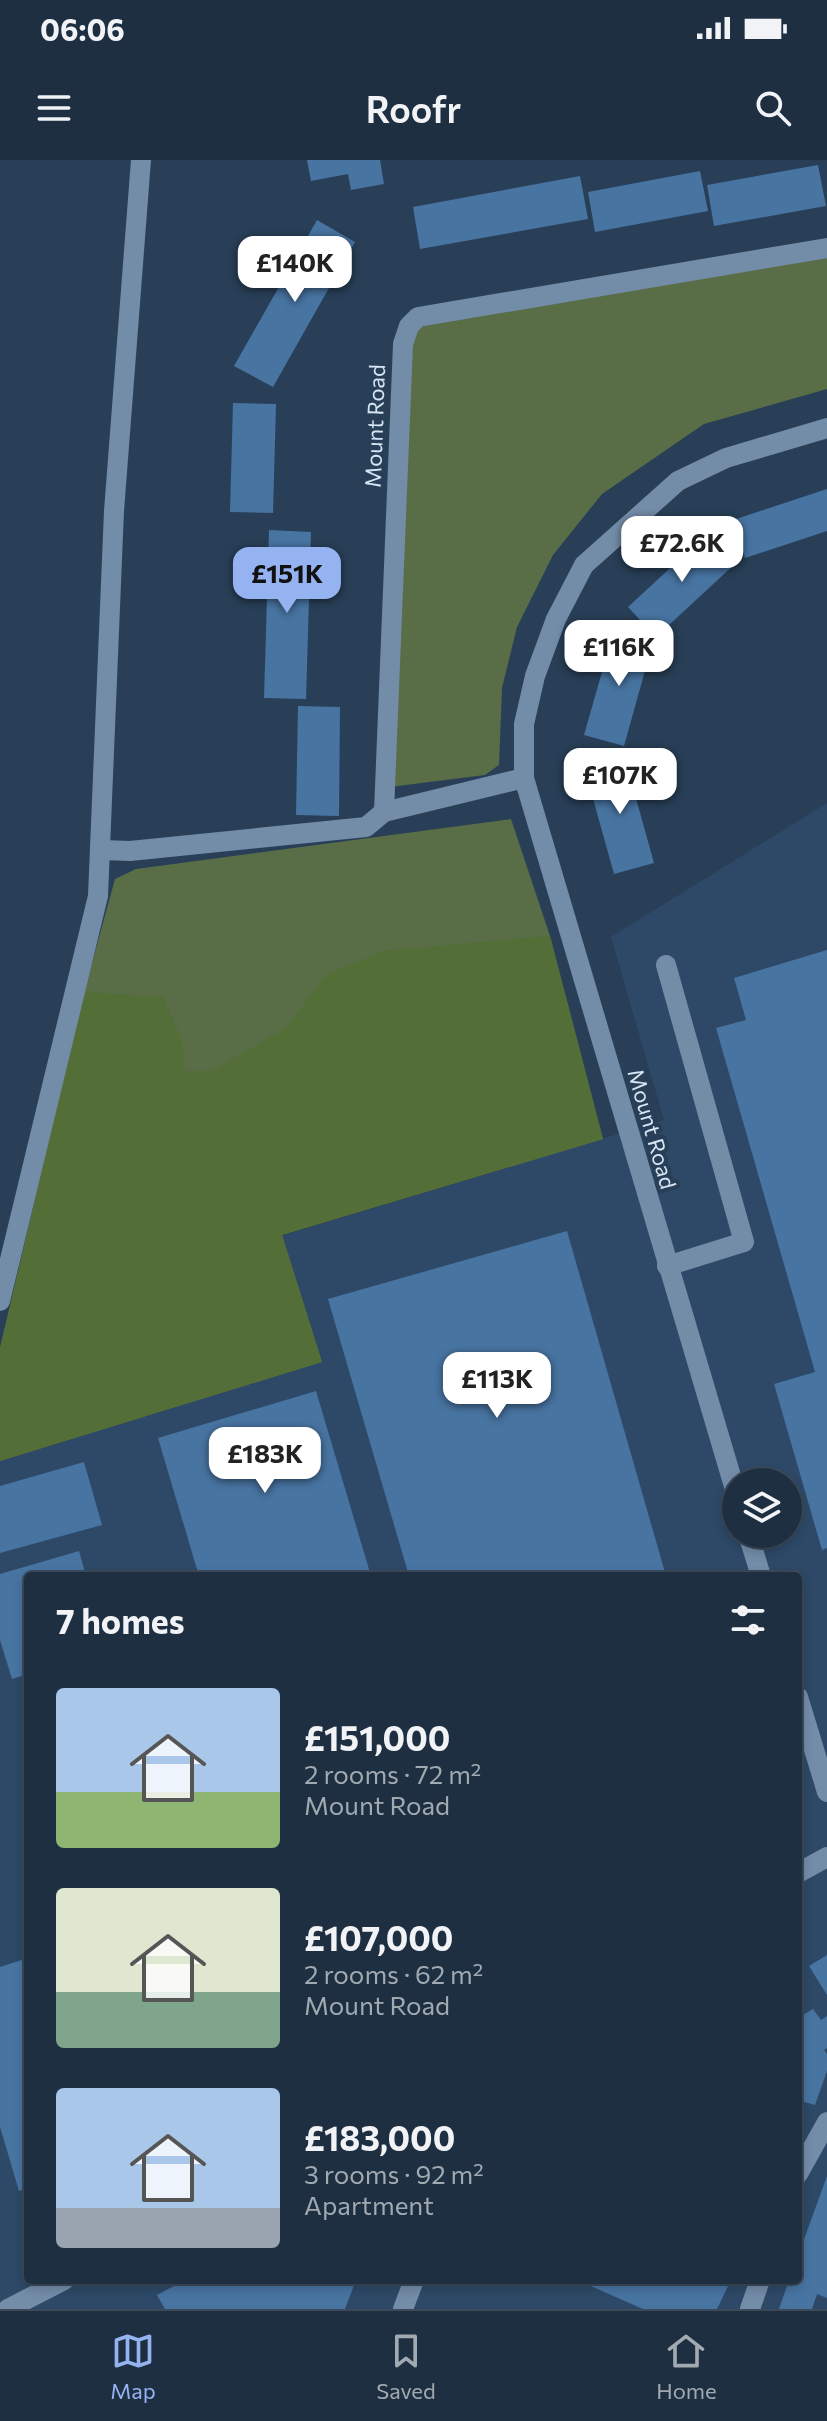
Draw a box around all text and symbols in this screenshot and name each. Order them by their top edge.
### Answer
text: 06:06 [40,10,125,47]
icon: menu [32,86,76,130]
text: Roofr [366,86,461,130]
icon: search [751,86,795,130]
pin: £140K [239,236,351,304]
text: £140K [256,246,334,277]
street label: Mount Road [359,364,390,488]
pin: £72.6K [617,516,747,584]
text: £72.6K [639,526,725,557]
pin: £151K [231,547,343,615]
text: £151K [251,557,323,588]
pin: £116K [563,620,675,688]
text: £116K [583,630,655,661]
pin: £107K [564,748,676,816]
text: £107K [582,758,658,789]
street label: Mount Road [622,1066,682,1192]
pin: £113K [441,1352,553,1420]
text: £113K [461,1362,533,1393]
pin: £183K [209,1427,321,1495]
text: £183K [227,1437,303,1468]
map controls [722,1468,802,1548]
button: layers [722,1468,802,1548]
icon: filters [726,1598,770,1642]
text: 7 homes [56,1599,185,1641]
text: £151,000 [304,1716,450,1758]
icon: home [120,1720,216,1816]
text: 2 rooms · 72 m² [304,1758,481,1789]
text: Mount Road [304,1789,450,1820]
text: £107,000 [304,1916,453,1958]
icon: home [120,1920,216,2016]
text: 2 rooms · 62 m² [304,1958,483,1989]
text: Mount Road [304,1989,450,2020]
text: £183,000 [304,2116,455,2158]
icon: home [120,2120,216,2216]
text: 3 rooms · 92 m² [304,2158,484,2189]
text: Apartment [304,2189,434,2220]
tab: Map [110,2329,156,2404]
tab: Saved [376,2329,436,2404]
tab: Home [656,2329,717,2404]

